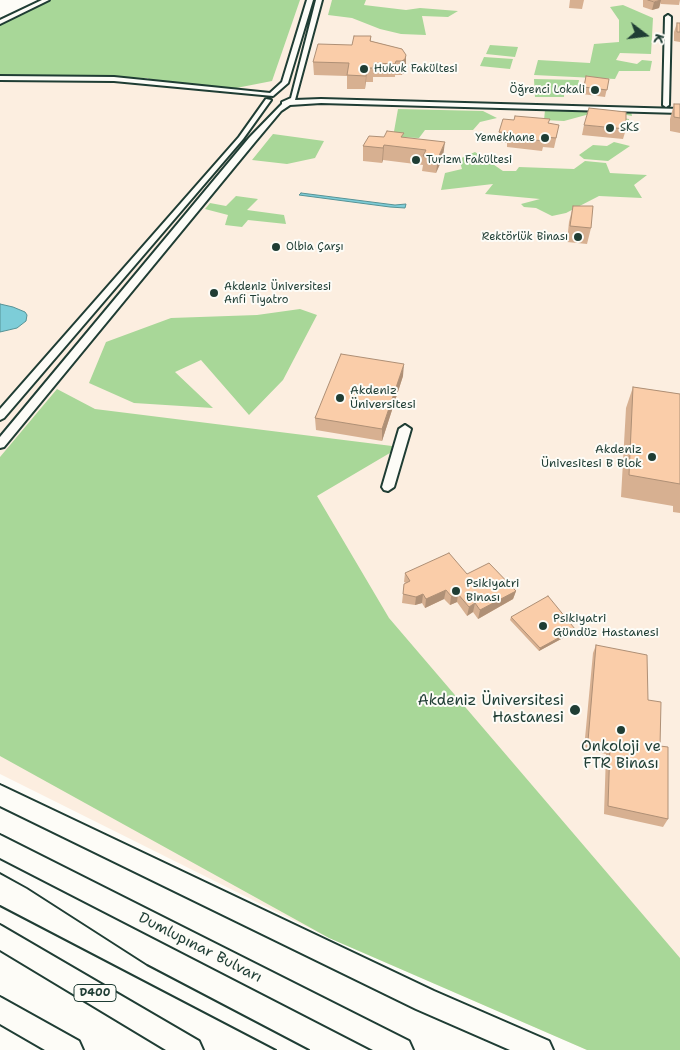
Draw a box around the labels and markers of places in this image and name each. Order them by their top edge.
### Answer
place label: Hukuk Fakültesi [374,62,458,76]
marker: Hukuk Fakültesi [358,63,370,75]
place label: Öğrenci Lokali [509,83,585,97]
marker: Öğrenci Lokali [589,84,601,96]
place label: SKS [620,121,639,135]
marker: SKS [604,122,616,134]
place label: Yemekhane [475,131,535,145]
marker: Yemekhane [539,132,551,144]
place label: Turizm Fakültesi [426,153,512,167]
marker: Turizm Fakültesi [410,154,422,166]
place label: Rektörlük Binası [482,230,568,244]
marker: Rektörlük Binası [572,231,584,243]
place label: Olbia Çarşı [286,240,344,254]
marker: Olbia Çarşı [270,241,282,253]
place label: Akdeniz Üniversitesi Anfi Tiyatro [224,280,331,306]
marker: Akdeniz Üniversitesi Anfi Tiyatro [208,287,220,299]
place label: Akdeniz Üniversitesi [350,384,416,412]
marker: Akdeniz Üniversitesi [334,392,346,404]
place label: Akdeniz Ünivesitesi B Blok [541,443,642,471]
marker: Akdeniz Ünivesitesi B Blok [646,451,658,463]
place label: Psikiyatri Binası [466,577,519,605]
marker: Psikiyatri Binası [450,585,462,597]
place label: Psikiyatri Gündüz Hastanesi [553,612,659,640]
marker: Psikiyatri Gündüz Hastanesi [537,620,549,632]
place label: Akdeniz Üniversitesi Hastanesi [418,692,564,727]
marker: Akdeniz Üniversitesi Hastanesi [568,703,582,717]
marker: Onkoloji ve FTR Binası [615,724,627,736]
place label: Onkoloji ve FTR Binası [581,738,661,773]

